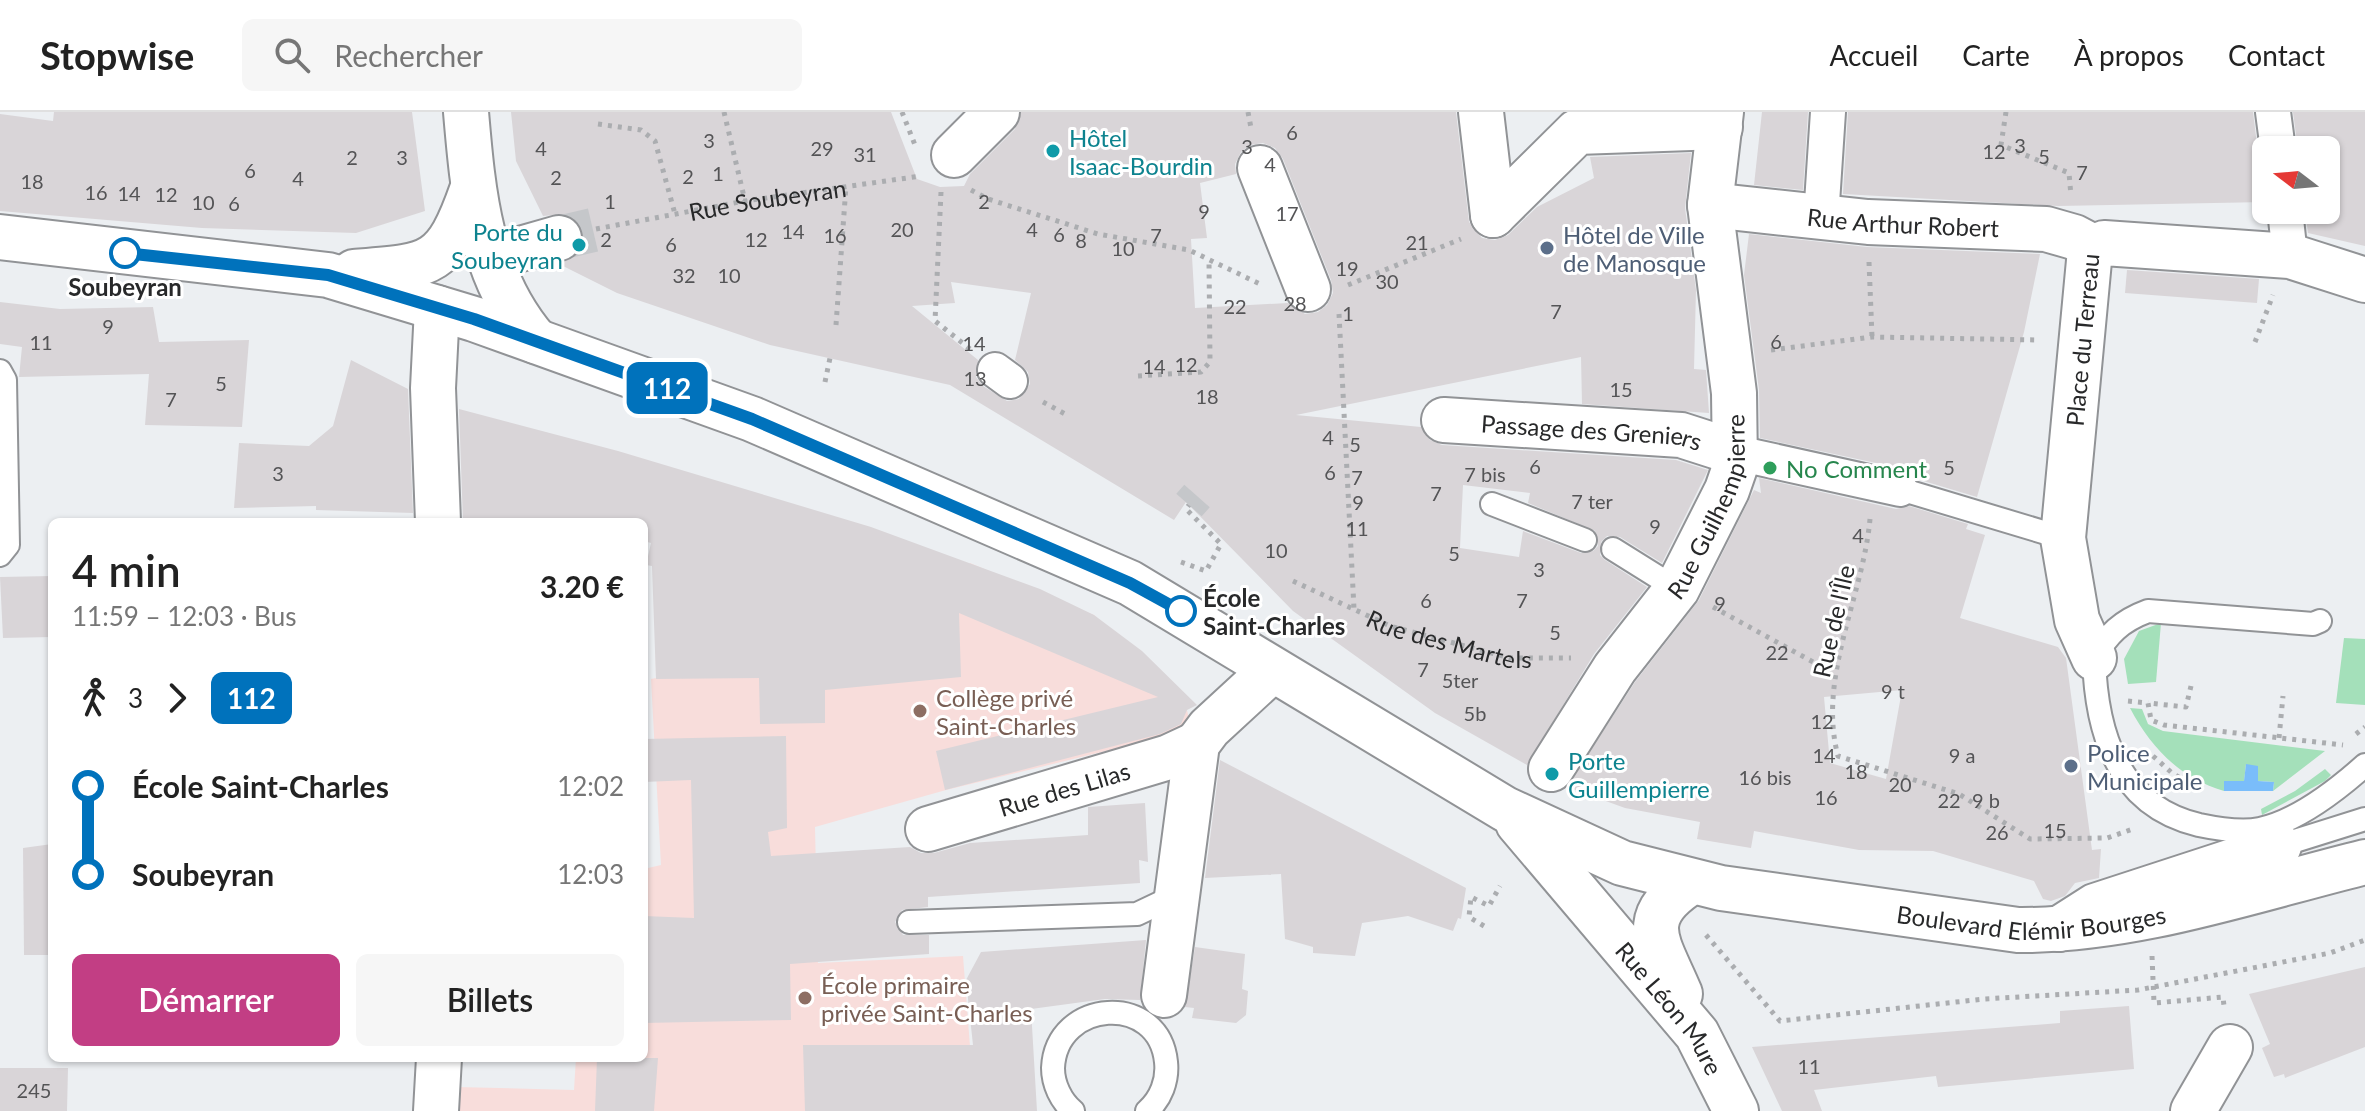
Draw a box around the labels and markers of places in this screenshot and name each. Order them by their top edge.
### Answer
place label: Hôtel Isaac-Bourdin [1069,123,1213,180]
marker: Hôtel Isaac-Bourdin [1044,142,1062,160]
place label: Porte du Soubeyran [451,217,563,274]
place label: Hôtel de Ville de Manosque [1563,220,1706,277]
marker: Porte du Soubeyran [570,236,588,254]
marker: Soubeyran [110,238,140,268]
marker: Hôtel de Ville de Manosque [1538,239,1556,257]
place label: Soubeyran [68,272,182,301]
place label: No Comment [1786,454,1927,483]
marker: No Comment [1761,459,1779,477]
place label: École Saint-Charles [1203,583,1345,640]
marker: École Saint-Charles [1166,596,1196,626]
place label: Collège privé Saint-Charles [936,683,1076,740]
marker: Collège privé Saint-Charles [911,702,929,720]
place label: Police Municipale [2087,738,2203,795]
place label: Porte Guillempierre [1568,746,1710,803]
marker: Police Municipale [2062,757,2080,775]
marker: Porte Guillempierre [1543,765,1561,783]
place label: École primaire privée Saint-Charles [821,970,1033,1027]
marker: École primaire privée Saint-Charles [796,989,814,1007]

